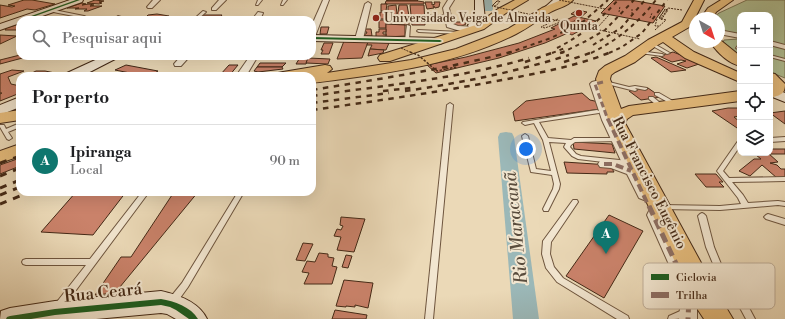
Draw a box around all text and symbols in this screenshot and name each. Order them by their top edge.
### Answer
marker: Quinta [574,8,584,18]
place label: Universidade Veiga de Almeida [384,11,552,26]
north arrow [689,12,725,48]
map controls [737,12,773,156]
button: + [737,12,773,48]
marker: Universidade Veiga de Almeida [371,13,381,23]
search box [16,16,316,60]
place label: Quinta [560,19,599,34]
icon: search [30,27,52,49]
text: Pesquisar aqui [62,29,162,48]
button: − [737,48,773,84]
button: locate [737,84,773,120]
text: Por perto [32,87,109,109]
street label: Rua Francisco Eugênio [608,114,690,252]
button: layers [737,120,773,156]
your location [516,139,536,159]
text: Ipiranga [70,143,132,162]
text: A [40,153,50,169]
text: 90 m [269,153,300,169]
text: Local [70,162,103,178]
water label: Rio Maracanã [499,170,533,286]
pin: A [593,221,619,254]
legend [643,263,775,309]
text: Ciclovia [676,271,717,285]
street label: Rua Ceará [63,278,143,308]
text: Trilha [676,289,708,303]

